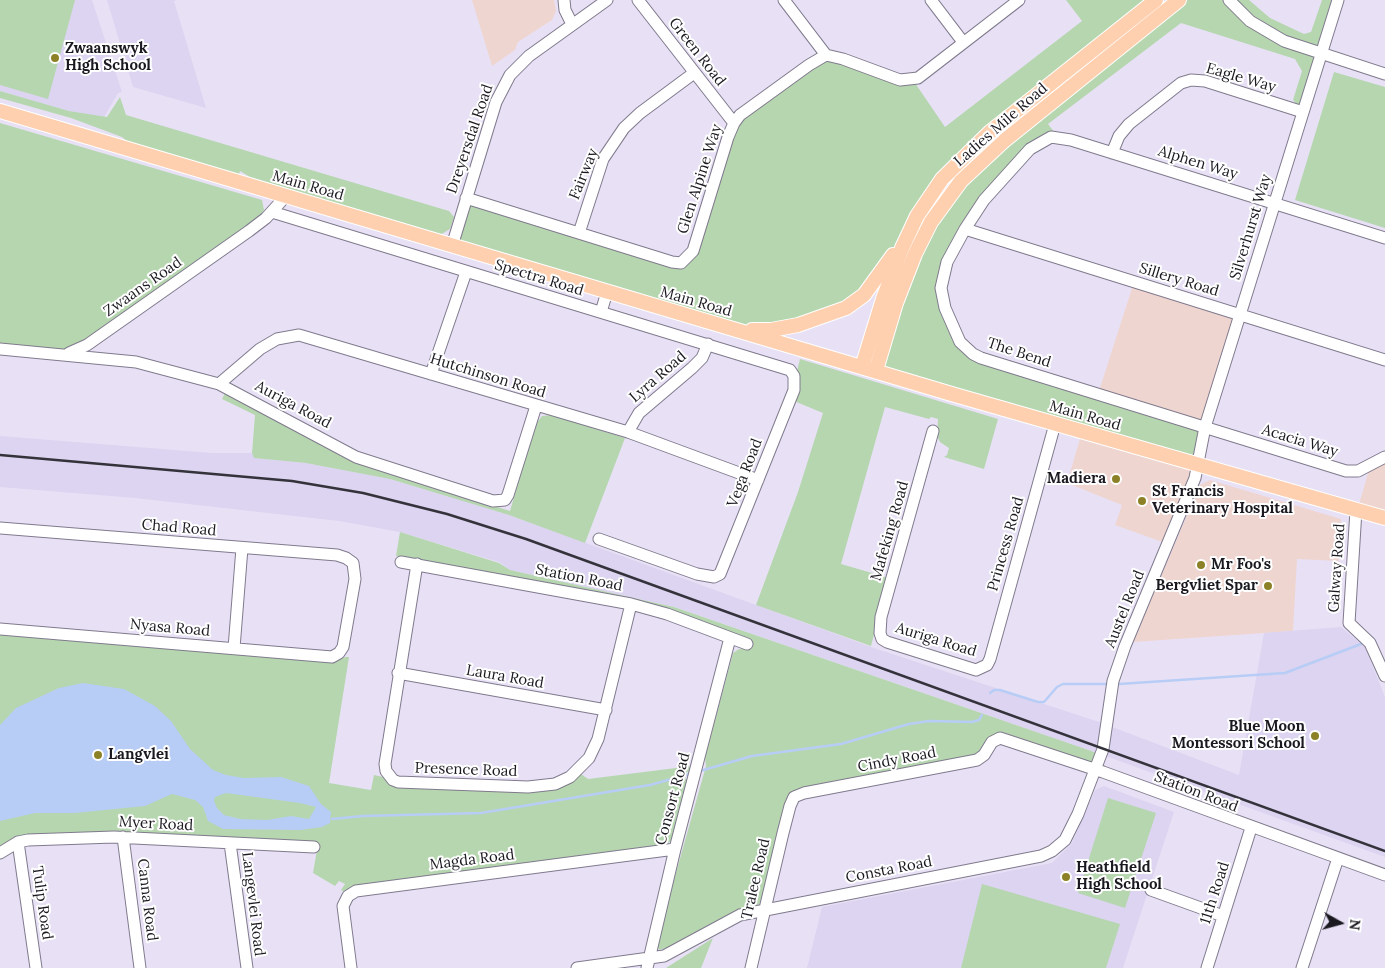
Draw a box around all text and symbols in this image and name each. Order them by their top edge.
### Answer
street label: Green Road [665,14,729,90]
place label: Zwaanswyk High School [65,40,151,75]
marker: Zwaanswyk High School [49,52,61,64]
street label: Eagle Way [1204,59,1278,97]
street label: Ladies Mile Road [951,80,1051,170]
street label: Dreyersdal Road [443,82,497,196]
street label: Glen Alpine Way [674,122,726,236]
street label: Alphen Way [1156,142,1240,184]
street label: Fairway [566,146,602,202]
street label: Main Road [270,167,346,205]
street label: Silverhurst Way [1226,172,1276,282]
street label: Zwaans Road [100,253,186,321]
street label: Spectra Road [492,256,586,300]
street label: Sillery Road [1137,259,1221,301]
street label: Main Road [658,283,734,321]
street label: The Bend [985,334,1053,372]
street label: Lyra Road [626,348,690,406]
street label: Hutchinson Road [428,350,548,402]
street label: Auriga Road [252,377,334,433]
street label: Main Road [1047,397,1123,435]
street label: Acacia Way [1260,421,1340,461]
street label: Vega Road [724,436,766,510]
place label: Madiera [1047,470,1106,488]
marker: Madiera [1110,473,1122,485]
street label: Mafeking Road [867,479,913,583]
place label: St Francis Veterinary Hospital [1152,483,1293,518]
street label: Princess Road [984,495,1028,593]
marker: St Francis Veterinary Hospital [1136,495,1148,507]
street label: Chad Road [141,516,217,540]
street label: Galway Road [1325,523,1349,613]
place label: Mr Foo's [1211,556,1271,574]
marker: Mr Foo's [1195,559,1207,571]
street label: Station Road [534,561,624,595]
street label: Austel Road [1101,568,1149,650]
place label: Bergvliet Spar [1155,577,1258,595]
marker: Bergvliet Spar [1262,580,1274,592]
street label: Nyasa Road [129,616,211,640]
street label: Auriga Road [893,619,979,661]
street label: Laura Road [465,661,545,693]
place label: Blue Moon Montessori School [1172,718,1305,753]
marker: Blue Moon Montessori School [1309,730,1321,742]
street label: Cindy Road [856,744,938,776]
place label: Langvlei [108,746,169,764]
marker: Langvlei [92,749,104,761]
street label: Consort Road [652,751,694,847]
street label: Presence Road [414,759,518,781]
street label: Station Road [1151,768,1241,816]
street label: Myer Road [118,813,194,835]
street label: Tralee Road [738,837,774,921]
street label: Magda Road [429,846,515,874]
street label: Langevlei Road [238,851,268,957]
street label: Consta Road [844,853,934,887]
street label: Canna Road [133,858,161,942]
place label: Heathfield High School [1076,859,1162,894]
street label: 11th Road [1196,860,1234,926]
street label: Tulip Road [28,865,56,941]
marker: Heathfield High School [1060,871,1072,883]
north arrow [1315,898,1365,948]
text: N [1345,918,1364,931]

